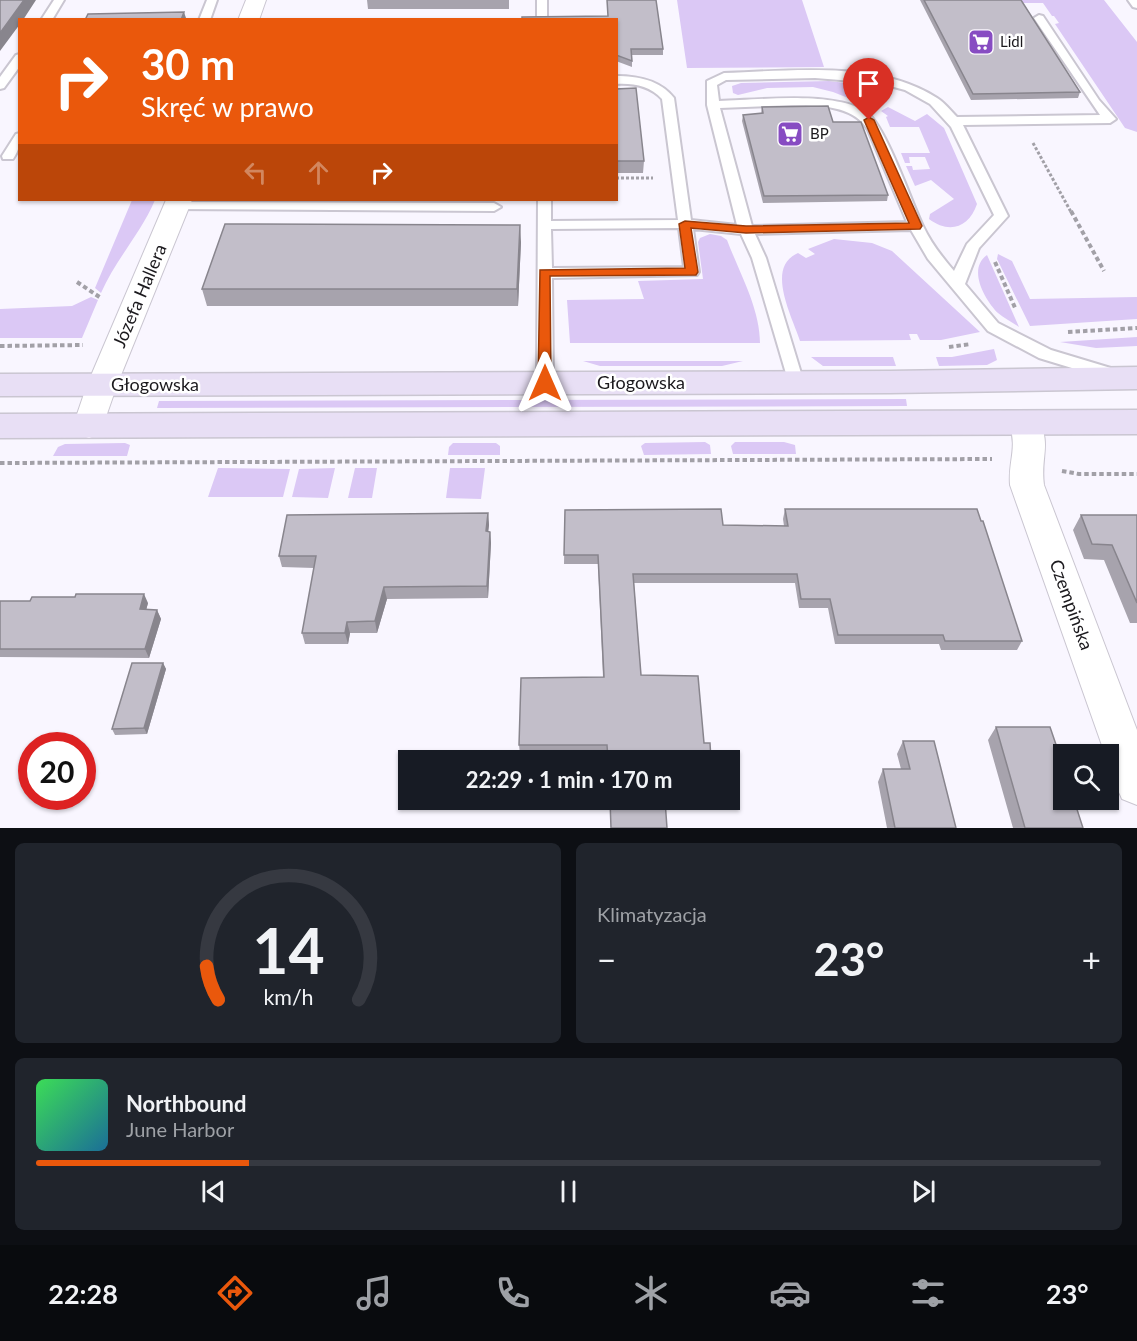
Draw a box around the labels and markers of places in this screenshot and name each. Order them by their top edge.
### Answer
supermarket icon: Lidl [966,27,996,57]
place label: Lidl [1000,32,1023,50]
pin [843,58,894,120]
supermarket icon: BP [775,119,805,149]
place label: BP [810,124,829,142]

